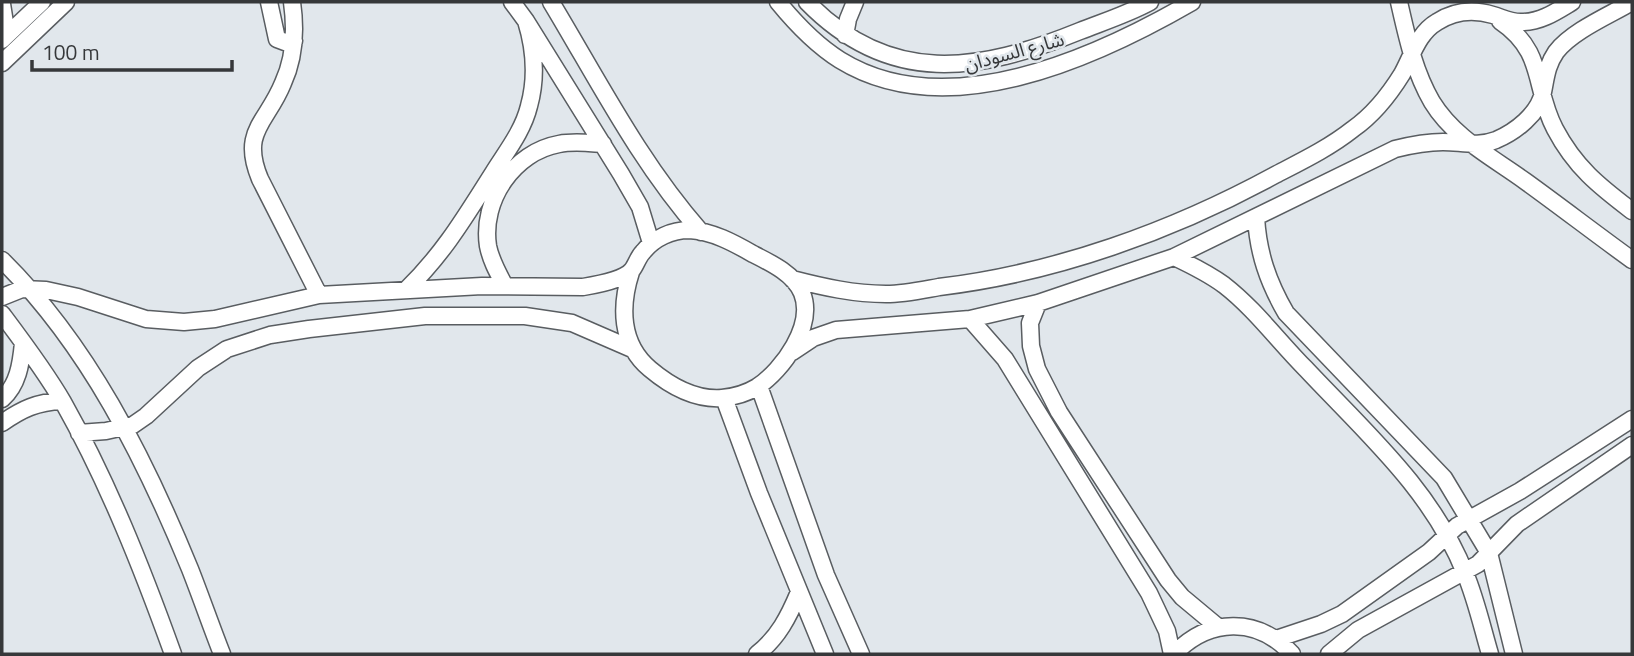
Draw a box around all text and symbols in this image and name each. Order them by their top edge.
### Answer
street label: شارع السودان [961,24,1067,78]
scale bar [32,28,231,72]
text: 100 m [42,36,99,68]

